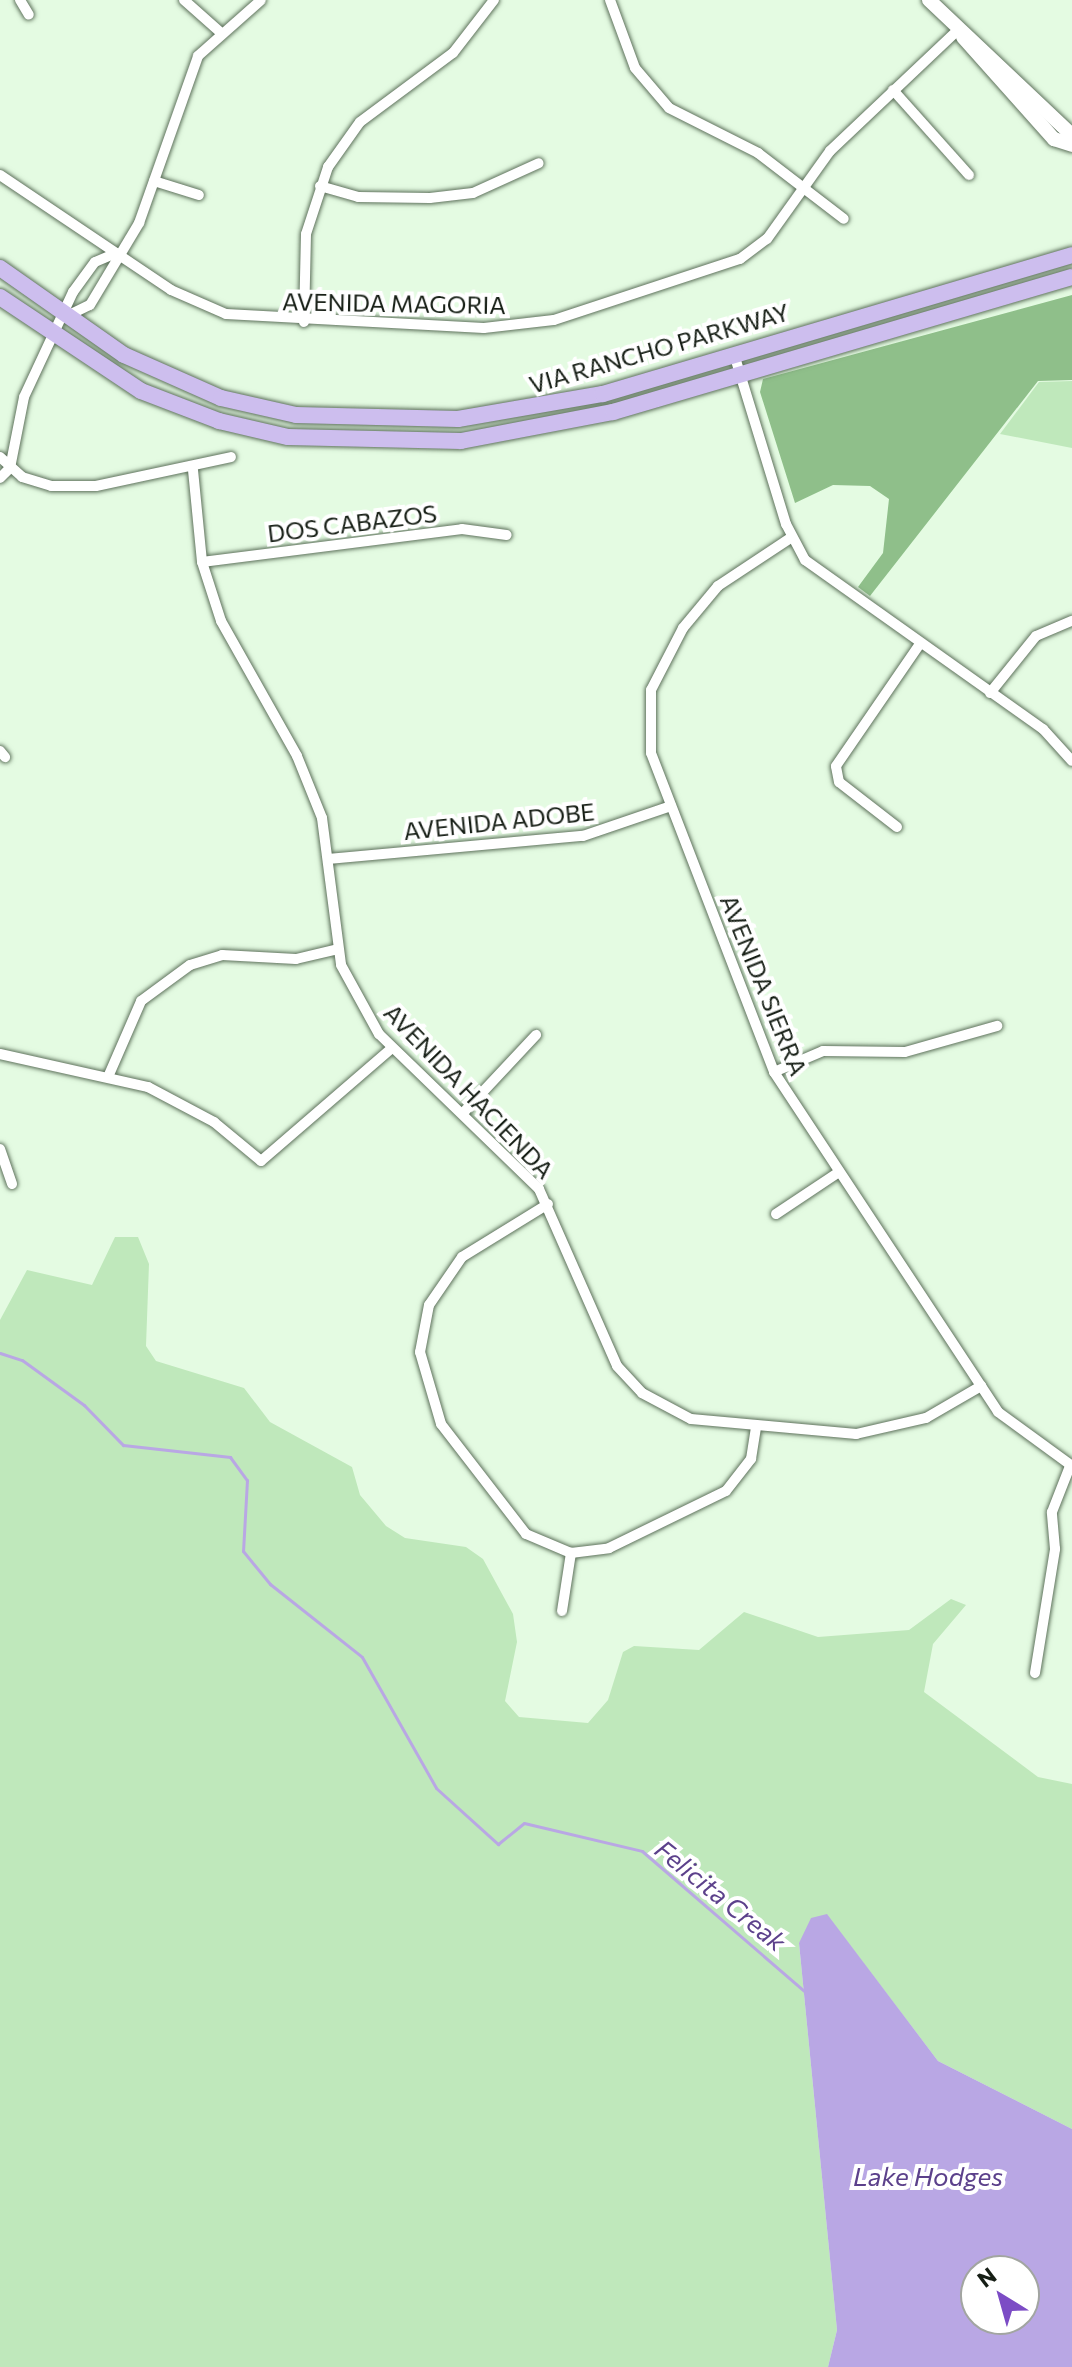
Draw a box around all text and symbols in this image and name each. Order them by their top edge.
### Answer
street label: AVENIDA MAGORIA [282,287,506,319]
street label: VIA RANCHO PARKWAY [526,297,792,399]
street label: DOS CABAZOS [266,498,438,548]
street label: AVENIDA ADOBE [402,797,596,845]
street label: AVENIDA SIERRA [715,891,813,1079]
street label: AVENIDA HACIENDA [378,998,560,1184]
water label: Felicita Creak [649,1833,793,1957]
water label: Lake Hodges [853,2160,1003,2192]
north arrow [960,2255,1040,2335]
text: N [972,2261,1001,2293]

